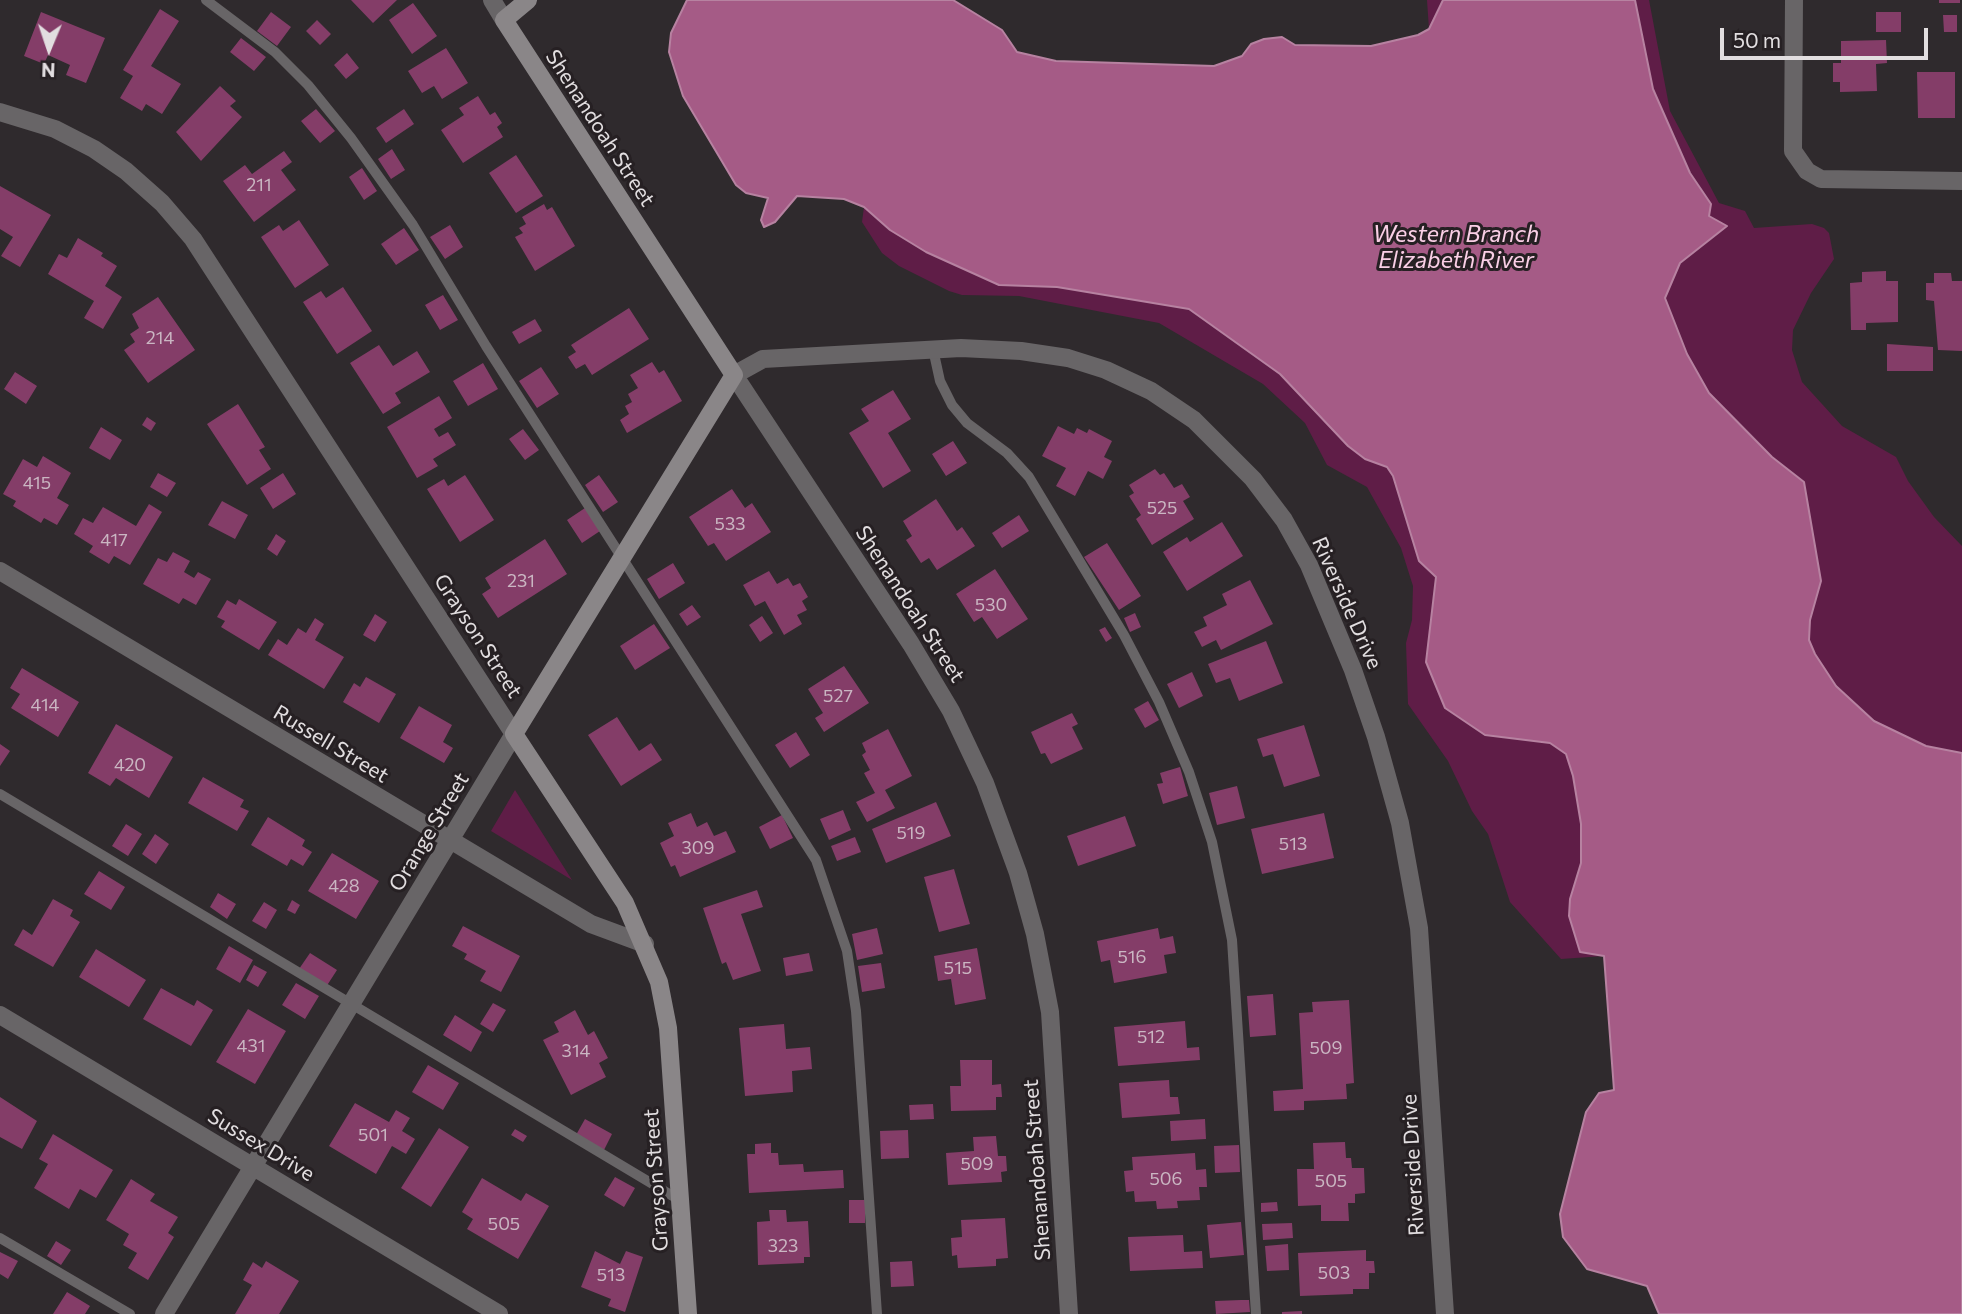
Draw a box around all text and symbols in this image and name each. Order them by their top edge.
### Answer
north arrow [14,14,84,84]
scale bar [1724,14,1932,58]
text: 50 m [1733,27,1781,52]
street label: Shenandoah Street [540,45,660,211]
text: N [41,59,56,82]
house number: 211 [246,174,272,196]
water label: Western Branch Elizabeth River [1373,220,1539,274]
house number: 214 [146,327,174,349]
house number: 415 [23,472,51,494]
house number: 525 [1147,497,1177,519]
house number: 533 [715,513,745,535]
street label: Shenandoah Street [850,521,970,687]
house number: 417 [100,529,128,551]
street label: Riverside Drive [1307,533,1387,673]
street label: Grayson Street [429,569,527,703]
house number: 231 [507,570,535,592]
house number: 530 [975,594,1007,616]
house number: 527 [823,685,853,707]
house number: 414 [31,694,59,716]
street label: Russell Street [269,700,393,788]
house number: 420 [114,754,146,776]
street label: Orange Street [384,768,474,896]
house number: 519 [897,822,925,844]
house number: 513 [1279,833,1307,855]
house number: 309 [682,837,714,859]
house number: 428 [328,875,360,897]
house number: 516 [1118,946,1146,968]
house number: 515 [944,957,972,979]
house number: 512 [1137,1026,1165,1048]
house number: 431 [237,1035,265,1057]
house number: 509 [1309,1037,1343,1059]
house number: 314 [562,1040,590,1062]
street label: Shenandoah Street [1018,1079,1056,1261]
street label: Riverside Drive [1397,1093,1429,1237]
street label: Sussex Drive [203,1103,319,1187]
street label: Grayson Street [638,1108,674,1252]
house number: 501 [358,1124,388,1146]
house number: 509 [960,1153,994,1175]
house number: 506 [1149,1168,1183,1190]
house number: 505 [1315,1170,1347,1192]
house number: 505 [488,1213,520,1235]
house number: 323 [768,1235,798,1257]
house number: 503 [1318,1262,1350,1284]
house number: 513 [597,1264,625,1286]

